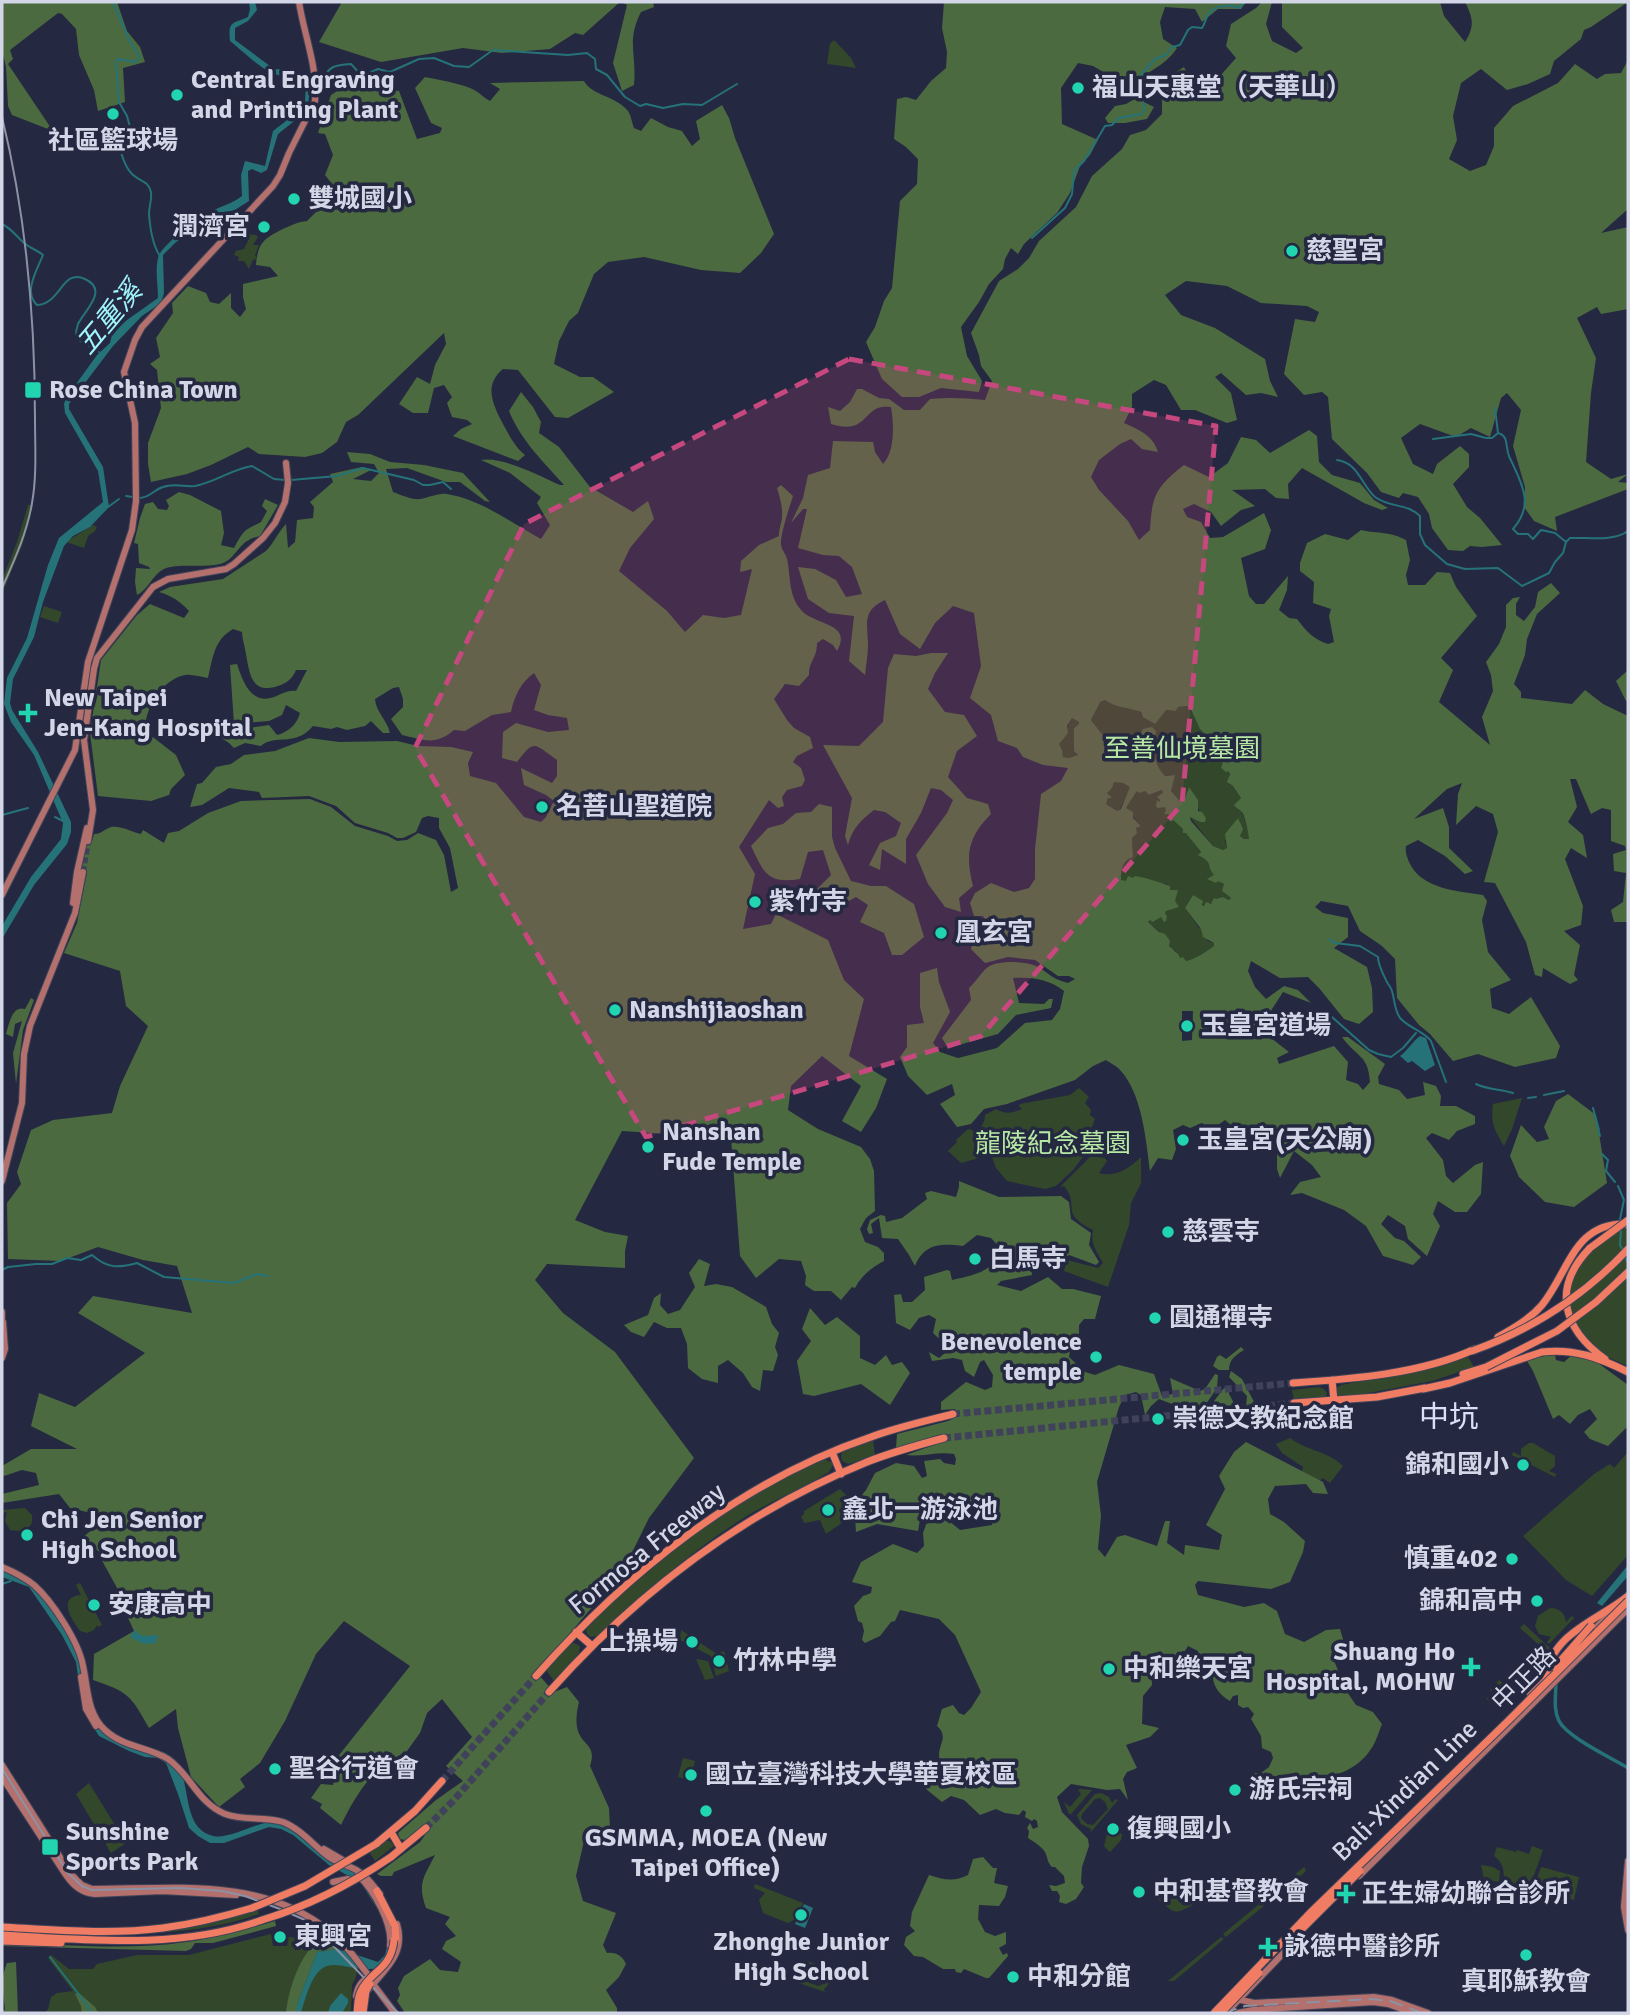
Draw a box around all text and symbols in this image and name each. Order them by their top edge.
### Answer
place label: Central Engraving and Printing Plant [191,64,399,126]
place label: 福山天惠堂（天華山） [1092,72,1352,104]
marker: 福山天惠堂（天華山） [1070,80,1086,96]
marker: Central Engraving and Printing Plant [169,87,185,103]
marker: 社區籃球場 [105,106,121,122]
place label: 社區籃球場 [48,125,178,157]
place label: 雙城國小 [308,183,412,215]
marker: 雙城國小 [286,191,302,207]
place label: 潤濟宮 [172,211,250,243]
marker: 潤濟宮 [256,219,272,235]
place label: 慈聖宮 [1306,235,1384,267]
marker: 慈聖宮 [1284,243,1300,259]
water label: 五重溪 [69,272,152,361]
place label: Rose China Town [49,374,238,406]
marker: Rose China Town [23,380,43,400]
place label: New Taipei Jen-Kang Hospital [44,682,252,744]
marker: New Taipei Jen-Kang Hospital [18,703,38,723]
park label: 至善仙境墓園 [1104,733,1260,765]
place label: 名菩山聖道院 [556,791,712,823]
marker: 名菩山聖道院 [534,799,550,815]
place label: 紫竹寺 [769,886,847,918]
marker: 紫竹寺 [747,894,763,910]
place label: 凰玄宮 [955,917,1033,949]
marker: 凰玄宮 [933,925,949,941]
place label: Nanshijiaoshan [629,994,804,1026]
marker: Nanshijiaoshan [607,1002,623,1018]
place label: 玉皇宮道場 [1201,1010,1331,1042]
marker: 玉皇宮道場 [1179,1018,1195,1034]
place label: Nanshan Fude Temple [662,1116,802,1178]
place label: 玉皇宮(天公廟) [1197,1124,1373,1156]
park label: 龍陵紀念墓園 [975,1128,1131,1160]
marker: 玉皇宮(天公廟) [1175,1132,1191,1148]
marker: Nanshan Fude Temple [640,1139,656,1155]
place label: 慈雲寺 [1182,1216,1260,1248]
marker: 慈雲寺 [1160,1224,1176,1240]
place label: 白馬寺 [989,1243,1067,1275]
marker: 白馬寺 [967,1251,983,1267]
place label: 圓通禪寺 [1169,1302,1273,1334]
marker: 圓通禪寺 [1147,1310,1163,1326]
place label: Benevolence temple [940,1326,1082,1388]
marker: Benevolence temple [1088,1349,1104,1365]
district label: 中坑 [1419,1399,1479,1436]
place label: 崇德文教紀念館 [1172,1403,1354,1435]
marker: 崇德文教紀念館 [1150,1411,1166,1427]
place label: 錦和國小 [1405,1449,1509,1481]
marker: 錦和國小 [1515,1457,1531,1473]
street label: Formosa Freeway [562,1476,732,1622]
place label: 鑫北一游泳池 [842,1494,998,1526]
marker: 鑫北一游泳池 [820,1502,836,1518]
place label: Chi Jen Senior High School [41,1504,203,1566]
marker: Chi Jen Senior High School [19,1527,35,1543]
place label: 慎重402 [1404,1543,1498,1575]
marker: 慎重402 [1504,1551,1520,1567]
place label: 錦和高中 [1419,1585,1523,1617]
place label: 安康高中 [108,1589,212,1621]
marker: 錦和高中 [1529,1593,1545,1609]
marker: 安康高中 [86,1597,102,1613]
place label: 上操場 [600,1626,678,1658]
marker: 上操場 [684,1634,700,1650]
place label: Shuang Ho Hospital, MOHW [1266,1636,1455,1698]
street label: 中正路 [1485,1640,1563,1718]
place label: 竹林中學 [733,1645,837,1677]
marker: 竹林中學 [711,1653,727,1669]
place label: 中和樂天宮 [1123,1653,1253,1685]
marker: Shuang Ho Hospital, MOHW [1461,1657,1481,1677]
marker: 中和樂天宮 [1101,1661,1117,1677]
street label: Bali-Xindian Line [1326,1714,1484,1868]
place label: 聖谷行道會 [289,1753,419,1785]
place label: 國立臺灣科技大學華夏校區 [705,1759,1017,1791]
marker: 聖谷行道會 [267,1761,283,1777]
marker: 國立臺灣科技大學華夏校區 [683,1767,699,1783]
place label: 游氏宗祠 [1249,1774,1353,1806]
marker: 游氏宗祠 [1227,1782,1243,1798]
marker: GSMMA, MOEA (New Taipei Office) [698,1803,714,1819]
place label: 復興國小 [1127,1813,1231,1845]
place label: Sunshine Sports Park [66,1816,199,1878]
marker: 復興國小 [1105,1821,1121,1837]
place label: GSMMA, MOEA (New Taipei Office) [585,1822,828,1884]
marker: Sunshine Sports Park [40,1837,60,1857]
place label: 中和基督教會 [1153,1876,1309,1908]
place label: 正生婦幼聯合診所 [1362,1878,1570,1910]
marker: 中和基督教會 [1131,1884,1147,1900]
marker: 正生婦幼聯合診所 [1336,1884,1356,1904]
marker: Zhonghe Junior High School [793,1907,809,1923]
place label: 東興宮 [294,1921,372,1953]
place label: Zhonghe Junior High School [713,1926,890,1988]
marker: 東興宮 [272,1929,288,1945]
place label: 詠德中醫診所 [1284,1931,1440,1963]
marker: 詠德中醫診所 [1258,1937,1278,1957]
marker: 真耶穌教會 [1518,1947,1534,1963]
place label: 中和分館 [1027,1961,1131,1993]
place label: 真耶穌教會 [1461,1966,1591,1998]
marker: 中和分館 [1005,1969,1021,1985]

